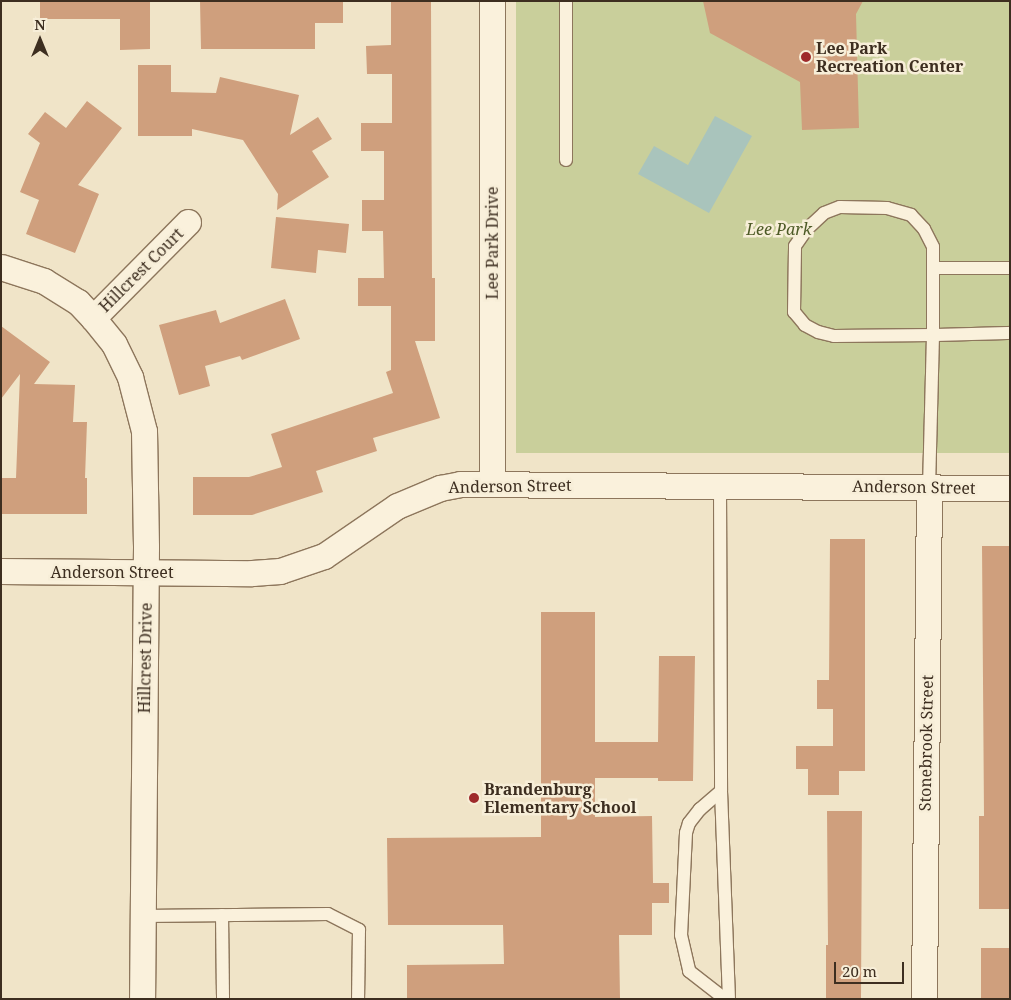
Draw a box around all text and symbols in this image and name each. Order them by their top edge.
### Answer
north arrow [15,15,65,65]
text: N [34,15,46,34]
place label: Lee Park Recreation Center [816,38,963,76]
marker: Lee Park Recreation Center [800,51,812,63]
street label: Lee Park Drive [482,186,502,300]
park label: Lee Park [746,219,812,239]
street label: Hillcrest Court [95,224,187,316]
street label: Anderson Street [448,475,572,497]
street label: Anderson Street [852,476,976,498]
street label: Anderson Street [50,562,174,582]
street label: Hillcrest Drive [134,602,156,714]
street label: Stonebrook Street [915,675,937,811]
place label: Brandenburg Elementary School [484,779,636,817]
marker: Brandenburg Elementary School [468,792,480,804]
scale bar [836,952,906,984]
text: 20 m [842,961,877,981]

